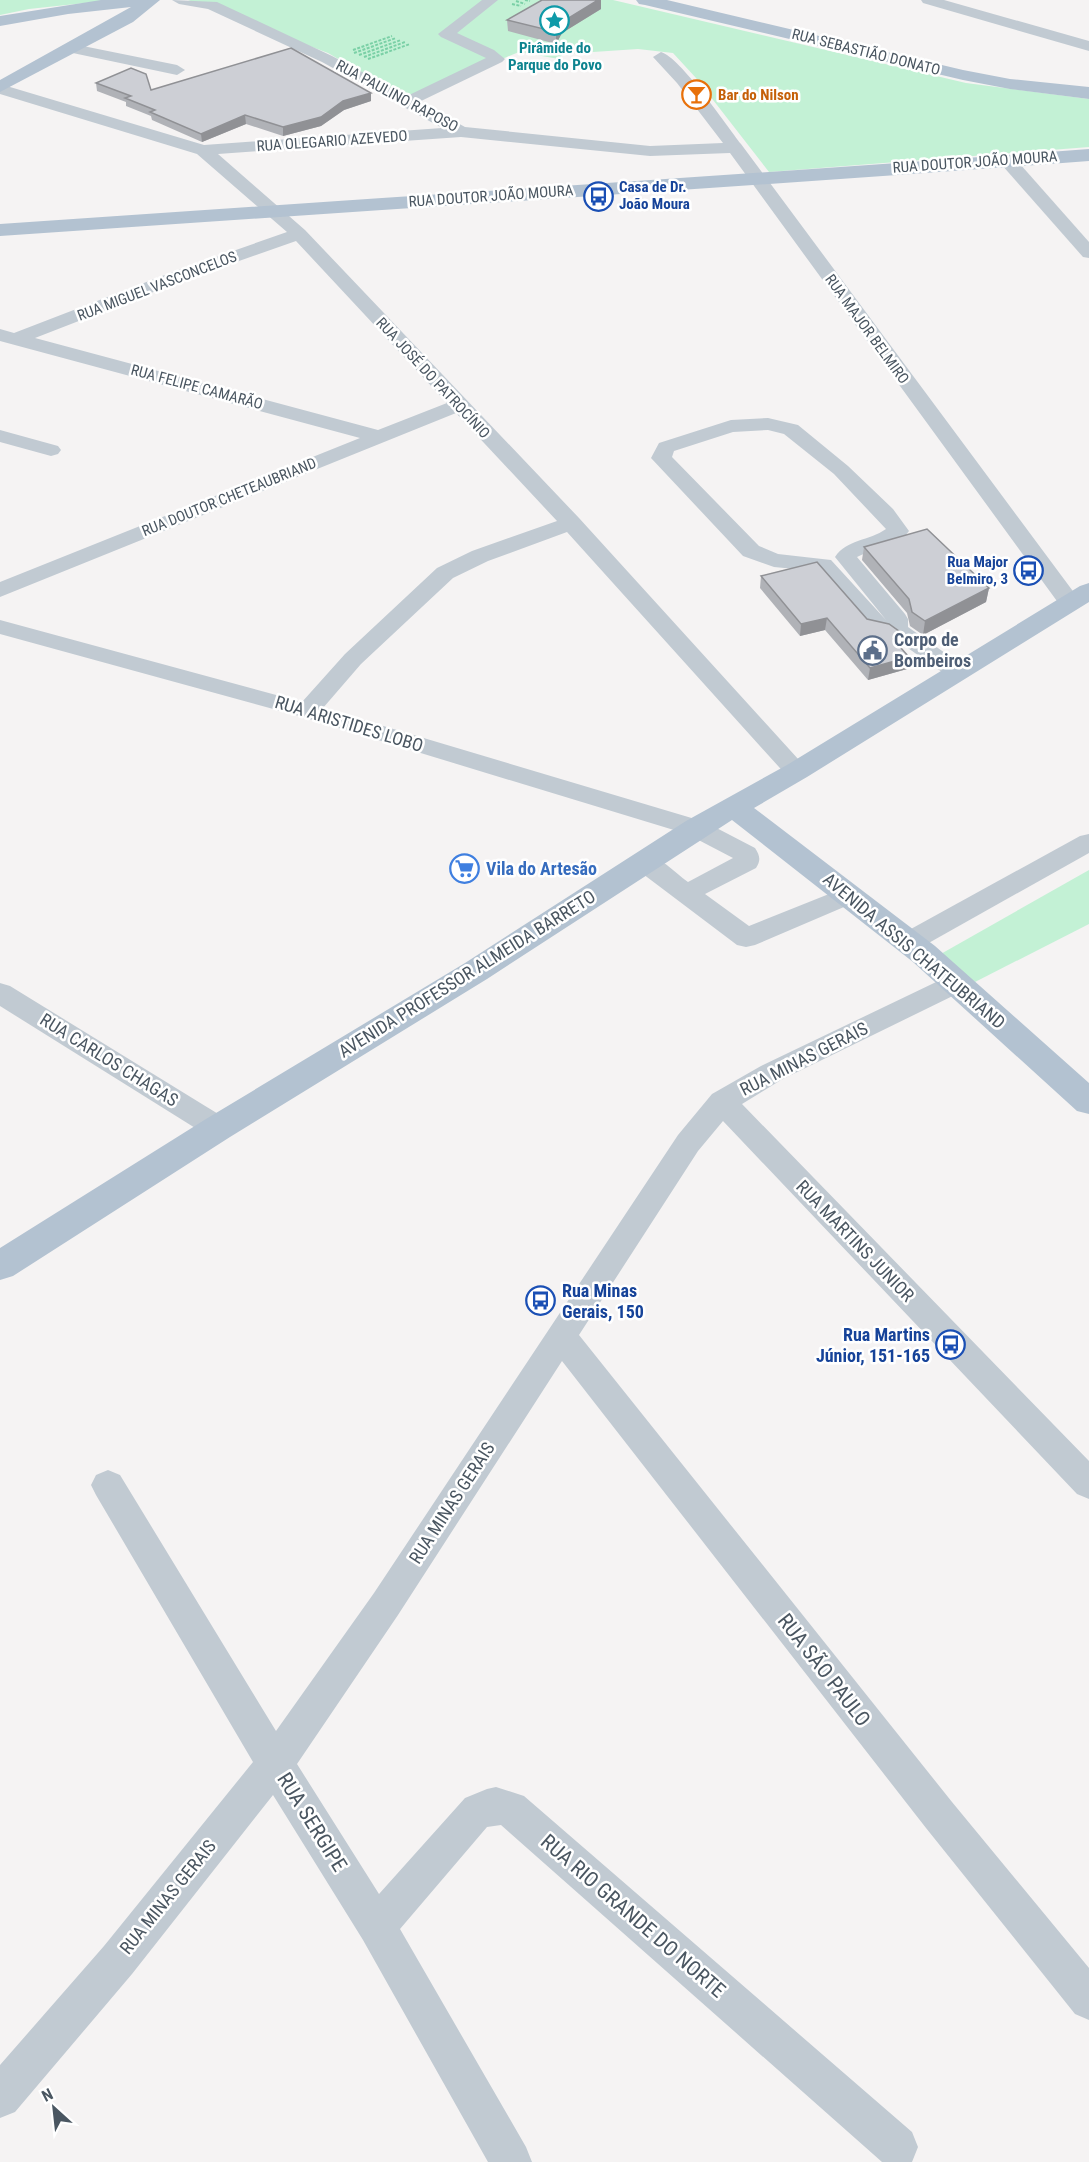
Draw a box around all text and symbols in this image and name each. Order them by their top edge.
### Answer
place icon: Pirâmide do Parque do Povo [539,5,571,37]
street label: RUA SEBASTIÃO DONATO [790,25,942,79]
place label: Pirâmide do Parque do Povo [508,39,602,74]
street label: RUA PAULINO RAPOSO [333,56,461,136]
bar icon: Bar do Nilson [681,79,713,111]
place label: Bar do Nilson [718,86,799,104]
street label: RUA OLEGARIO AZEVEDO [256,127,408,155]
street label: RUA DOUTOR JOÃO MOURA [892,147,1058,177]
place label: Casa de Dr. João Moura [619,178,690,213]
bus stop icon: Casa de Dr. João Moura [582,180,614,212]
street label: RUA DOUTOR JOÃO MOURA [408,181,574,211]
street label: RUA MIGUEL VASCONCELOS [75,247,239,325]
street label: RUA MAJOR BELMIRO [821,271,913,387]
street label: RUA JOSÉ DO PATROCÍNIO [372,314,494,442]
street label: RUA FELIPE CAMARÃO [129,361,265,413]
street label: RUA DOUTOR CHETEAUBRIAND [139,454,319,540]
place label: Rua Major Belmiro, 3 [947,553,1008,588]
bus stop icon: Rua Major Belmiro, 3 [1013,555,1045,587]
place label: Corpo de Bombeiros [894,629,971,671]
public building icon: Corpo de Bombeiros [857,634,889,666]
street label: RUA ARISTIDES LOBO [273,691,426,756]
supermarket icon: Vila do Artesão [449,853,481,885]
place label: Vila do Artesão [486,858,597,879]
street label: AVENIDA ASSIS CHATEUBRIAND [819,868,1010,1033]
street label: AVENIDA PROFESSOR ALMEIDA BARRETO [334,885,599,1062]
street label: RUA CARLOS CHAGAS [36,1009,182,1110]
street label: RUA MINAS GERAIS [736,1017,871,1100]
street label: RUA MARTINS JUNIOR [792,1176,919,1306]
place label: Rua Minas Gerais, 150 [562,1280,644,1322]
bus stop icon: Rua Minas Gerais, 150 [525,1285,557,1317]
place label: Rua Martins Júnior, 151-165 [816,1324,930,1366]
bus stop icon: Rua Martins Júnior, 151-165 [935,1329,967,1361]
street label: RUA MINAS GERAIS [404,1438,499,1567]
street label: RUA SÃO PAULO [773,1609,875,1731]
street label: RUA SERGIPE [272,1768,352,1876]
street label: RUA RIO GRANDE DO NORTE [536,1829,730,2003]
street label: RUA MINAS GERAIS [115,1835,220,1958]
north arrow [24,2078,84,2138]
text: N [39,2084,56,2106]

